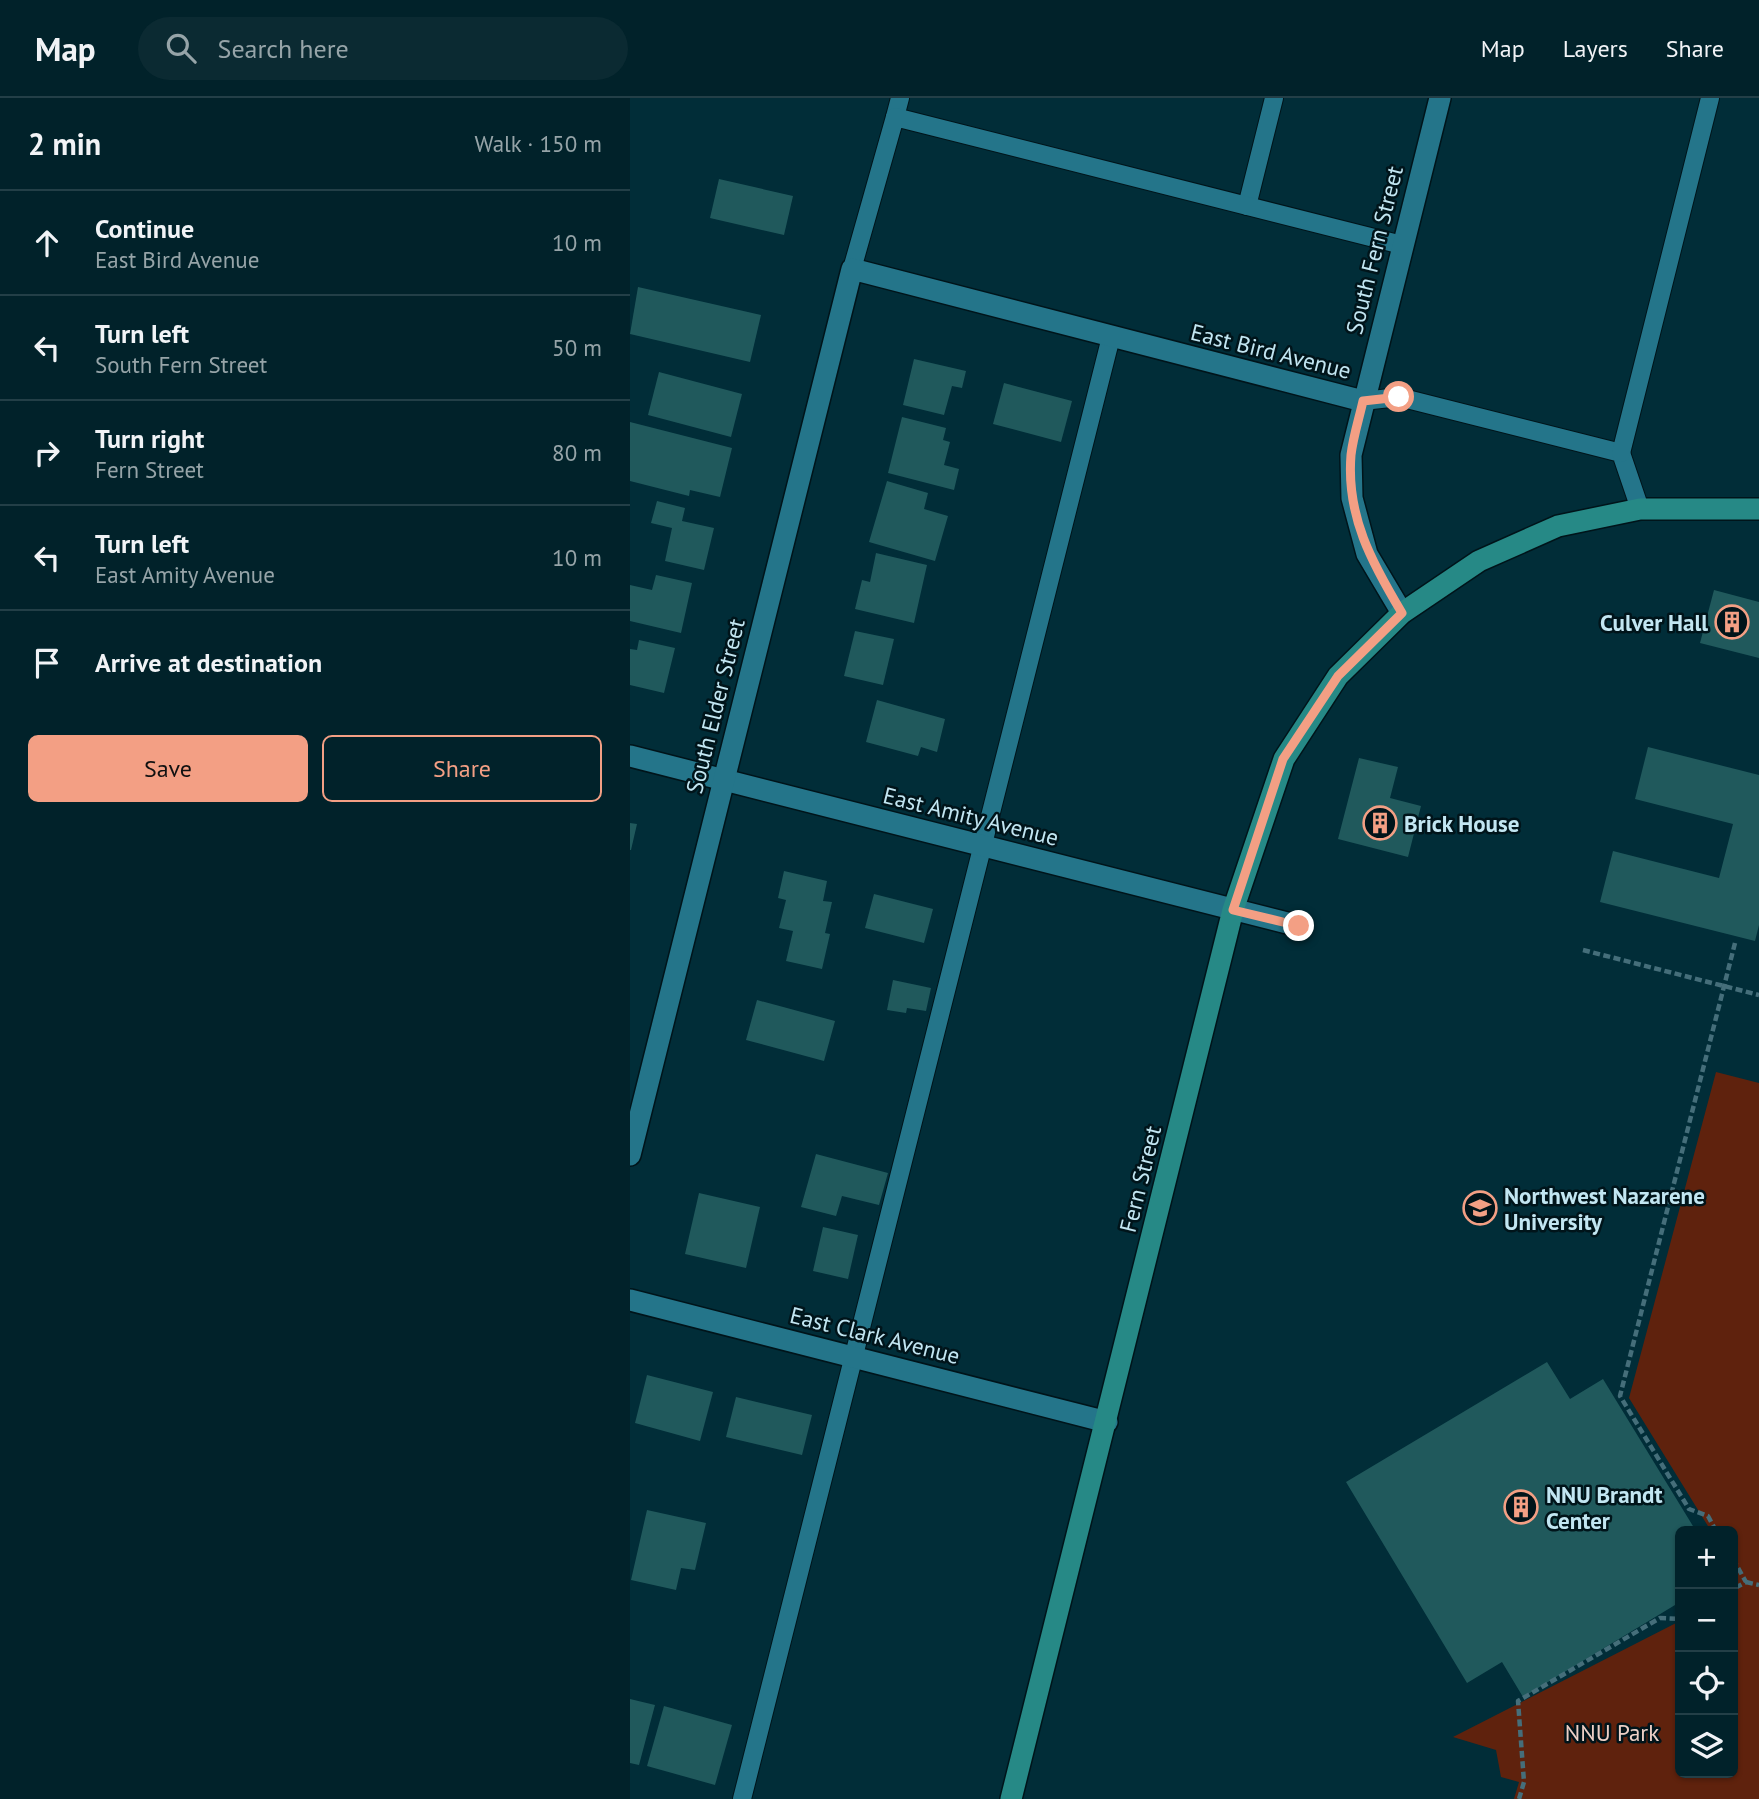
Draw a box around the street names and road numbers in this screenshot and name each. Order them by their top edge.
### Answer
street label: South Fern Street [1339,163,1409,337]
street label: East Bird Avenue [1188,317,1354,385]
street label: South Elder Street [679,615,751,796]
street label: East Amity Avenue [880,780,1062,852]
street label: Fern Street [1113,1122,1167,1235]
street label: East Clark Avenue [787,1300,963,1370]

